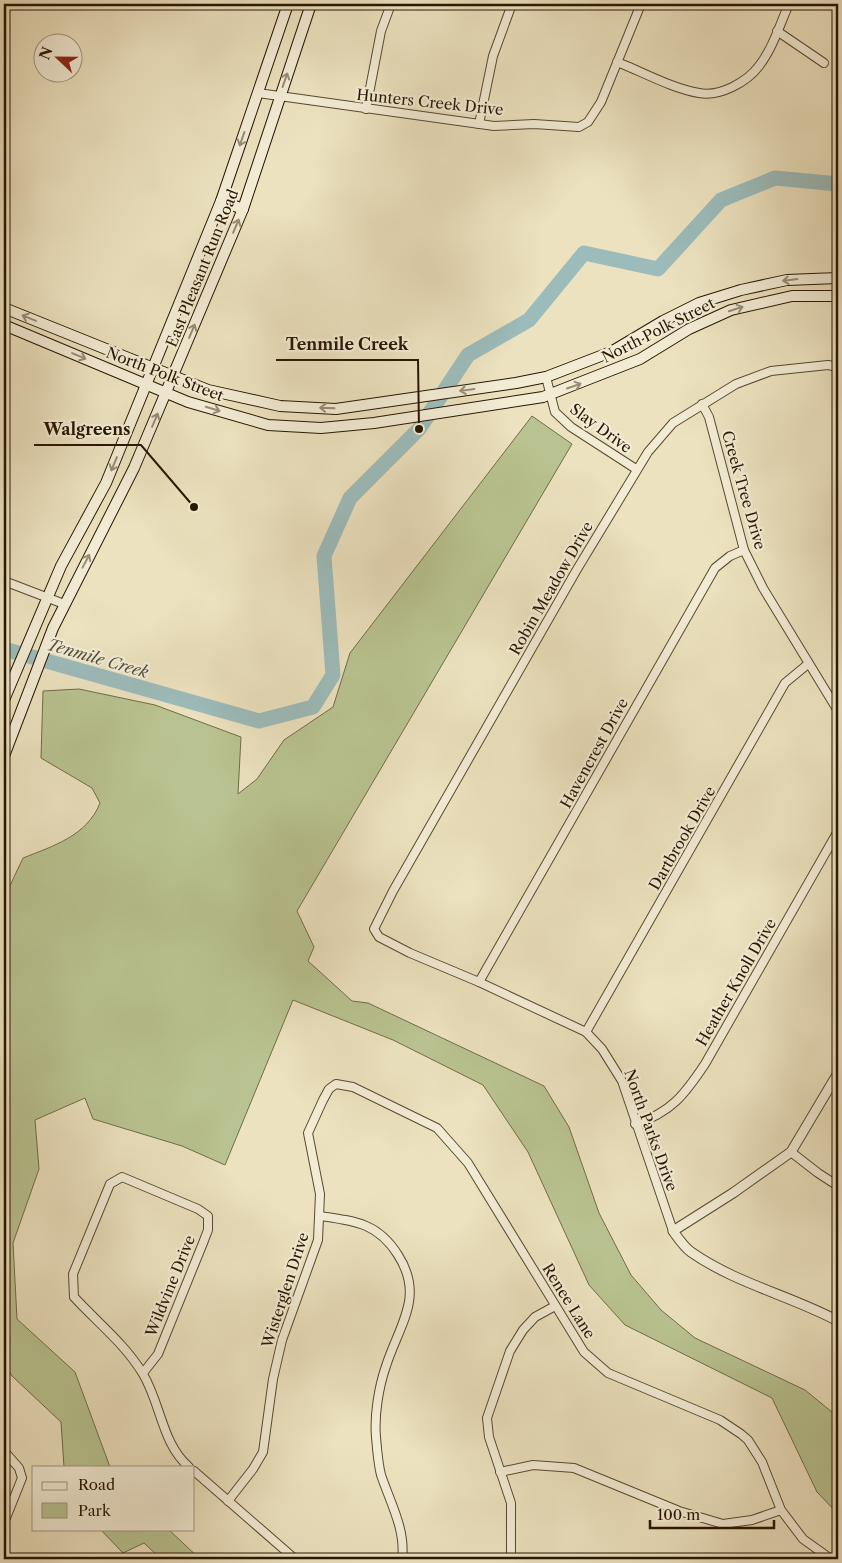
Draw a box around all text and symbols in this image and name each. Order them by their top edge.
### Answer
north arrow [32,32,82,82]
text: N [35,44,57,62]
one-way arrow [281,72,290,88]
street label: Hunters Creek Drive [356,85,504,119]
one-way arrow [237,131,246,146]
street label: East Pleasant Run Road [162,186,242,350]
one-way arrow [231,219,241,234]
one-way arrow [782,275,798,285]
street label: North Polk Street [598,293,718,367]
one-way arrow [727,303,743,313]
one-way arrow [22,312,37,322]
one-way arrow [187,324,197,339]
callout: Tenmile Creek [276,329,418,360]
text: Tenmile Creek [286,334,409,354]
street label: North Polk Street [104,343,227,405]
one-way arrow [72,352,87,361]
one-way arrow [565,381,581,390]
one-way arrow [460,386,476,396]
street label: Slay Drive [566,399,636,457]
one-way arrow [319,404,335,413]
one-way arrow [204,405,220,415]
one-way arrow [151,413,161,428]
callout: Walgreens [34,414,141,445]
text: Walgreens [42,419,131,439]
street label: Creek Tree Drive [718,428,770,552]
one-way arrow [108,456,118,471]
street label: Robin Meadow Drive [505,518,597,658]
one-way arrow [82,554,92,569]
water label: Tenmile Creek [45,634,152,682]
street label: Havencrest Drive [556,695,632,811]
street label: Dartbrook Drive [645,783,719,893]
street label: Heather Knoll Drive [692,915,780,1049]
street label: North Parks Drive [620,1066,682,1194]
street label: Wisterglen Drive [257,1230,313,1351]
street label: Wildvine Drive [141,1232,199,1340]
street label: Renee Lane [538,1260,600,1342]
legend [32,1466,195,1530]
text: Road [78,1475,115,1494]
scale bar [650,1498,773,1530]
text: Park [78,1501,112,1520]
text: 100 m [657,1505,700,1524]

